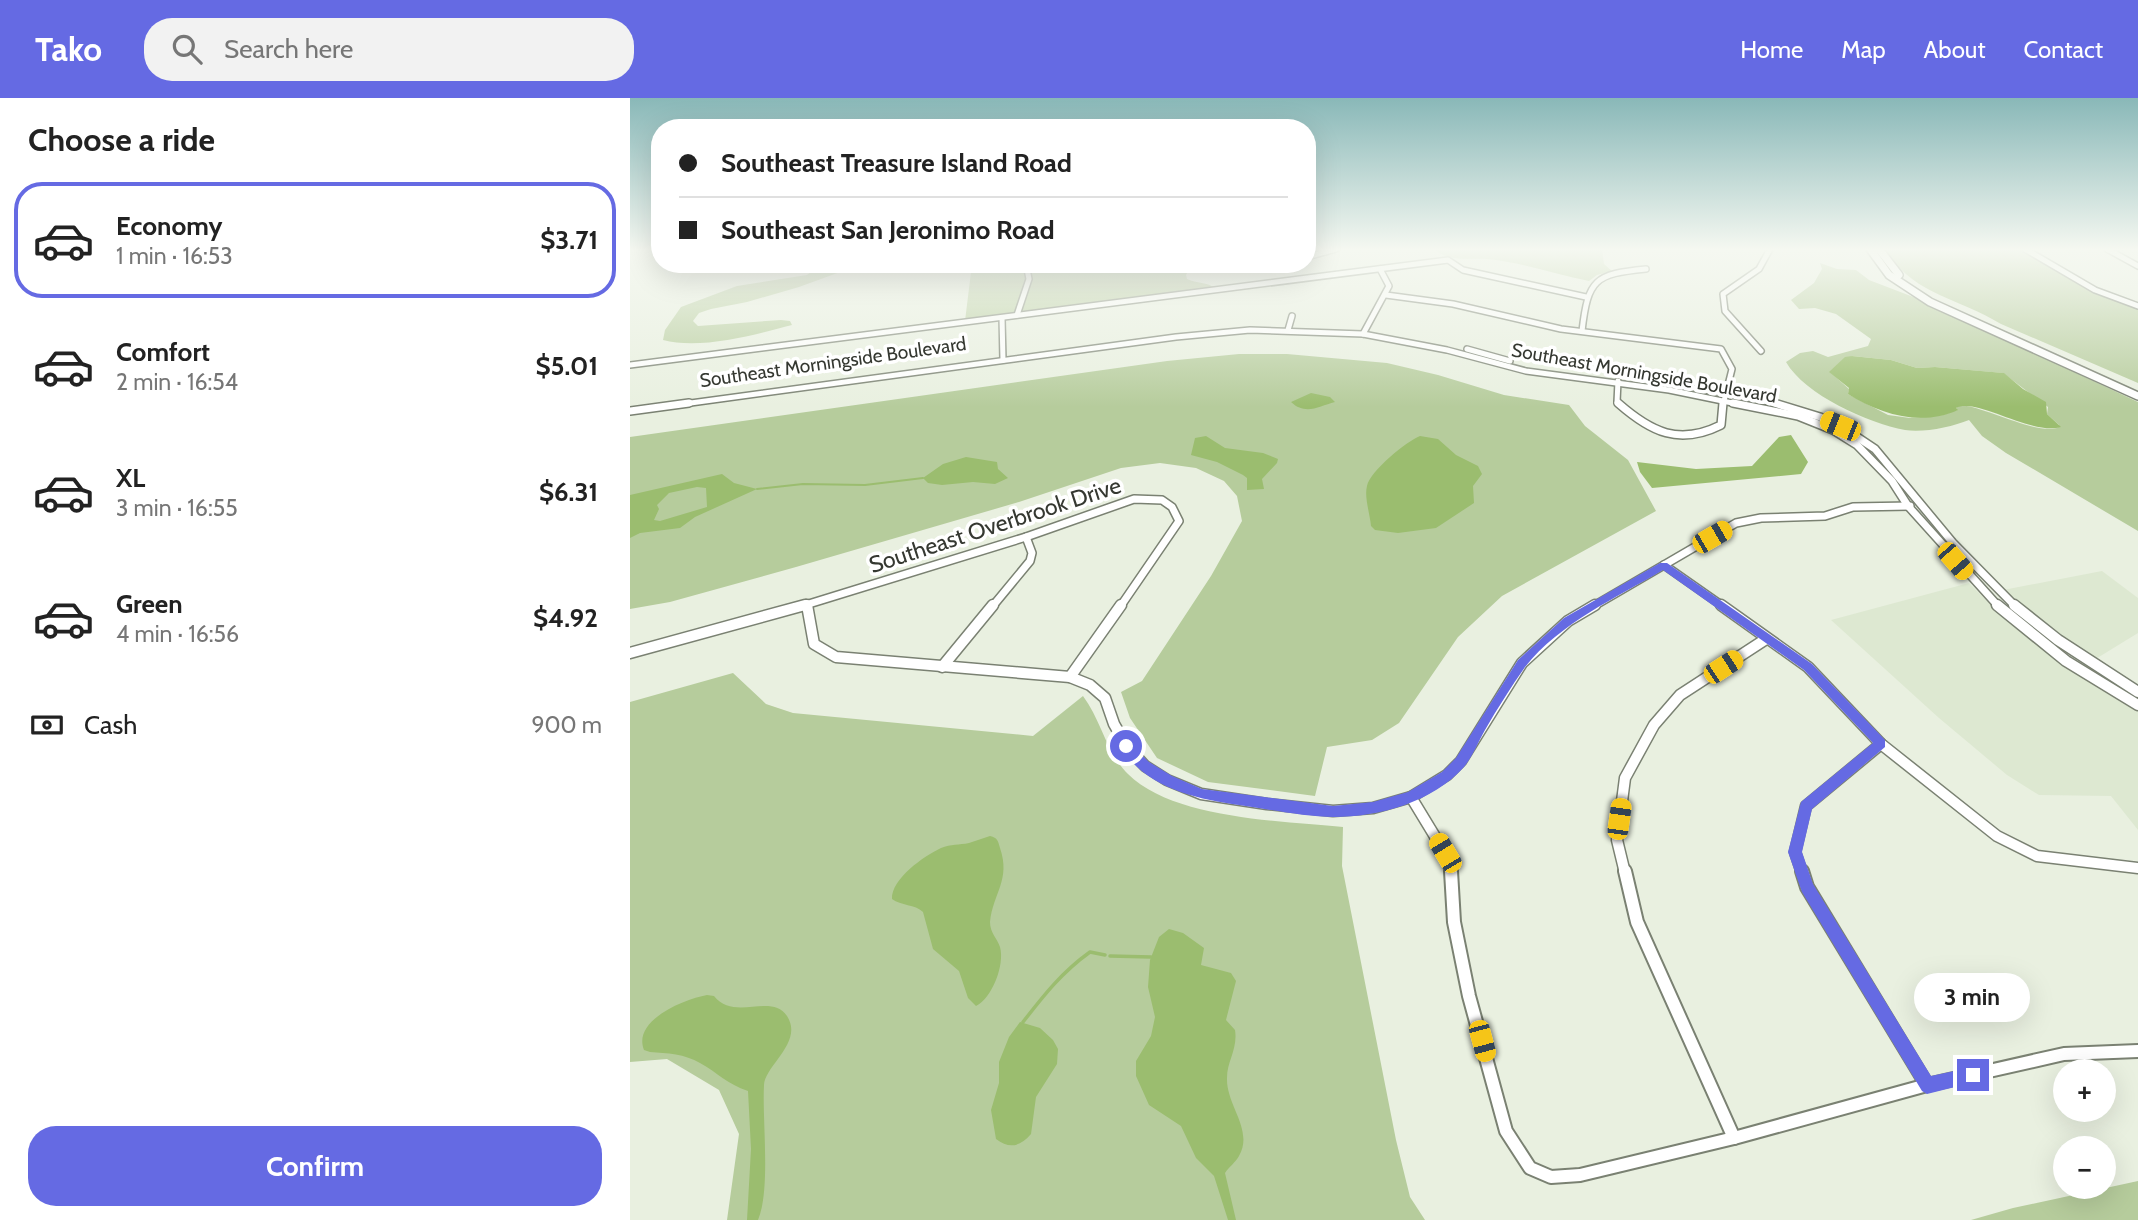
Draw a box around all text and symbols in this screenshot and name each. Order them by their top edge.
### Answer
search box [144,18,634,81]
text: Tako [35,29,102,69]
icon: search [168,30,206,68]
text: Search here [224,33,353,65]
text: Home [1740,35,1803,64]
text: Map [1841,35,1886,64]
text: About [1924,35,1986,64]
text: Contact [2024,35,2103,64]
text: Choose a ride [28,120,215,159]
text: Southeast Treasure Island Road [721,147,1072,179]
icon: car [32,209,95,272]
text: Economy [116,210,222,242]
text: Southeast San Jeronimo Road [721,214,1055,246]
text: $3.71 [540,224,598,256]
text: 1 min · 16:53 [116,242,233,270]
street label: Southeast Morningside Boulevard [698,332,968,392]
icon: car [32,335,95,398]
text: Comfort [116,336,210,368]
street label: Southeast Morningside Boulevard [1510,338,1778,408]
text: $5.01 [535,350,598,382]
text: 2 min · 16:54 [116,368,238,396]
car [1817,408,1864,444]
icon: car [32,461,95,524]
text: XL [116,462,145,494]
street label: Southeast Overbrook Drive [865,471,1125,579]
text: $6.31 [539,476,598,508]
text: 3 min · 16:55 [116,494,238,522]
car [1689,517,1736,557]
car [1934,538,1977,584]
icon: car [32,587,95,650]
text: Green [116,588,183,620]
text: $4.92 [533,602,598,634]
text: 4 min · 16:56 [116,620,239,648]
car [1700,647,1747,687]
icon: cash [28,706,66,744]
text: Cash [84,709,137,741]
text: 900 m [531,711,602,739]
route start [1110,730,1142,762]
car [1606,797,1633,841]
car [1426,830,1465,876]
callout: 3 min [1915,974,2031,1023]
text: 3 min [1944,983,2000,1011]
car [1467,1018,1498,1064]
route end [1957,1059,1989,1091]
map controls [2053,1059,2116,1199]
button: + [2053,1059,2116,1122]
button: Confirm [28,1126,602,1206]
button: − [2053,1136,2116,1199]

